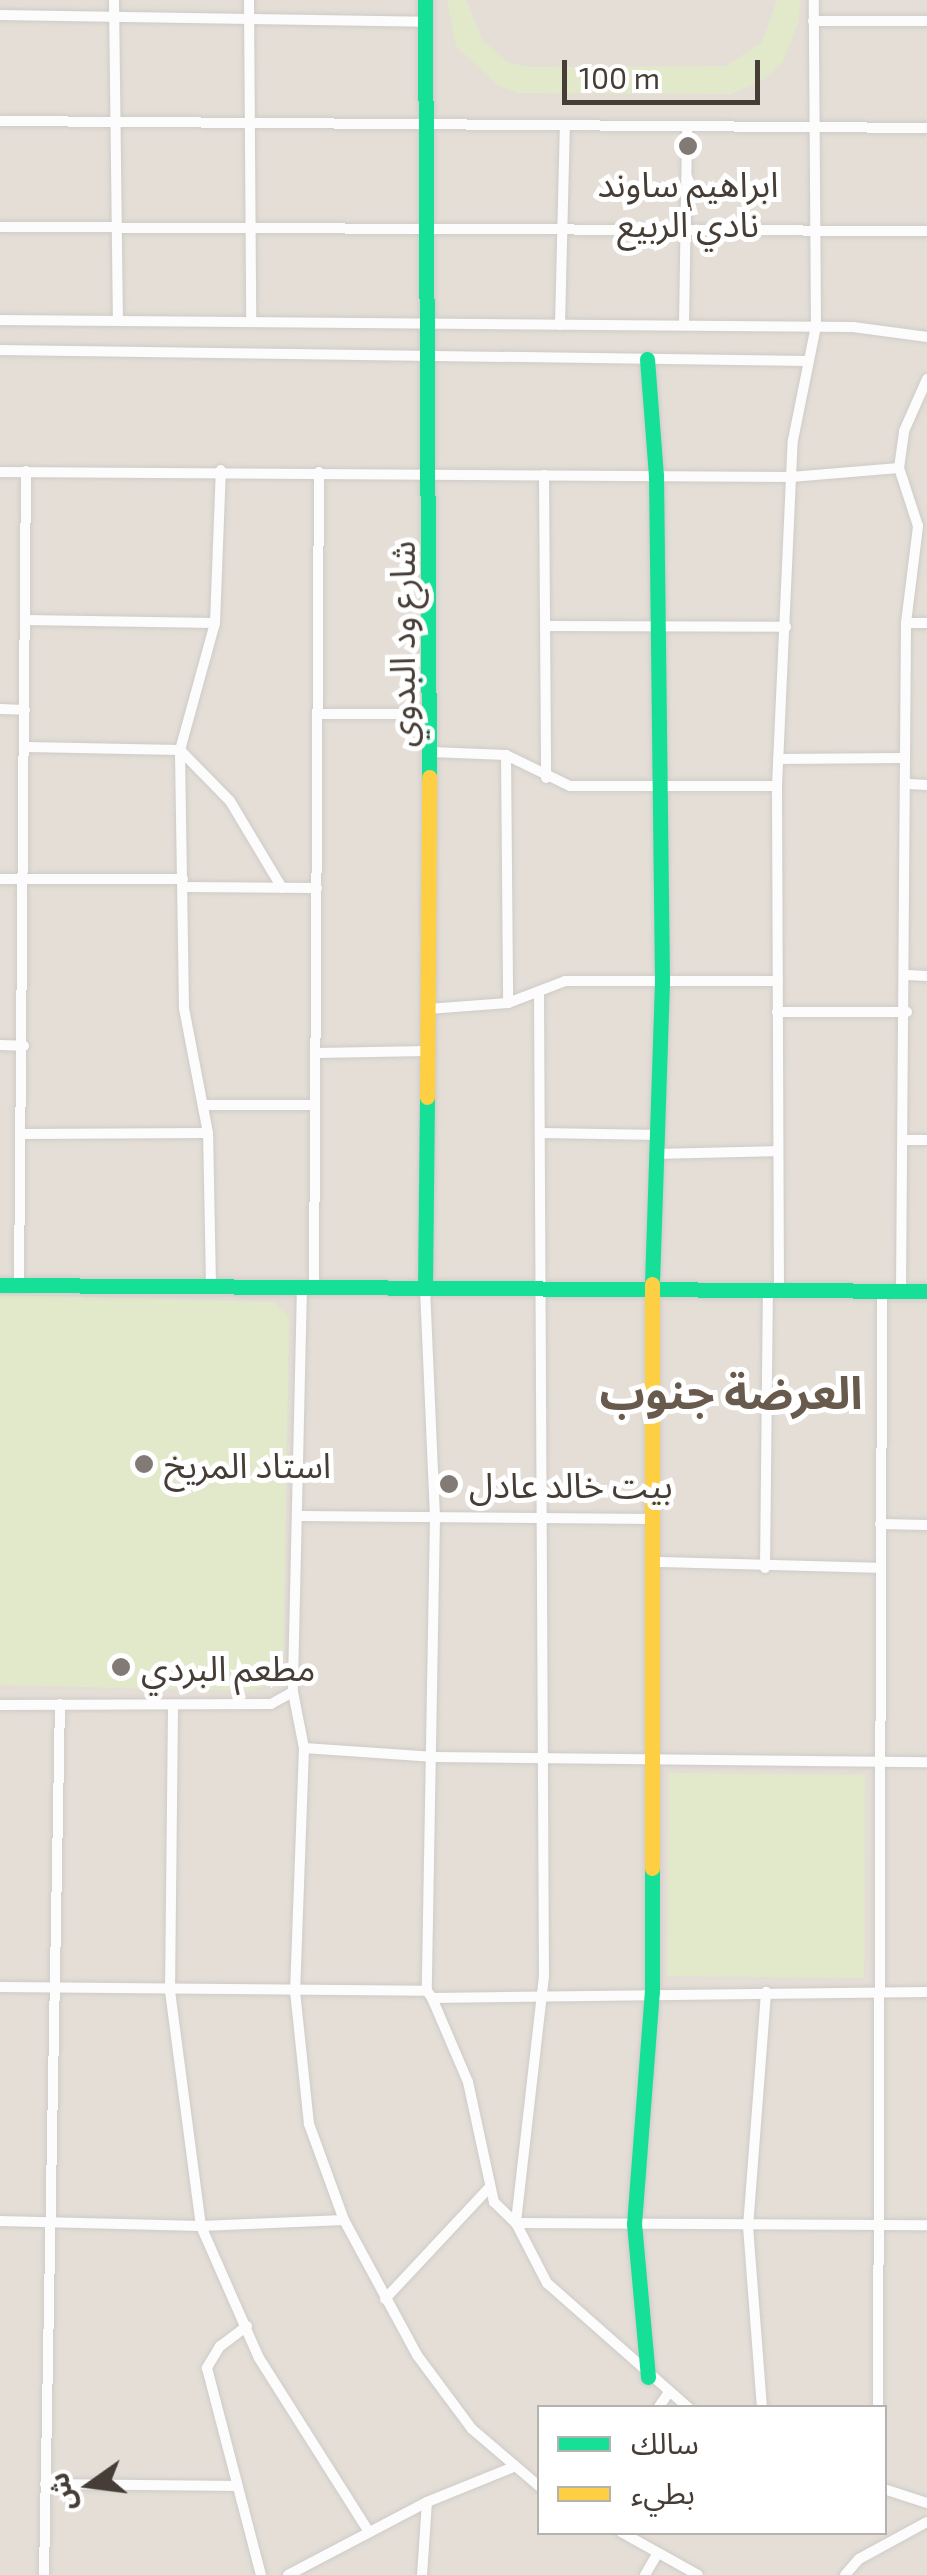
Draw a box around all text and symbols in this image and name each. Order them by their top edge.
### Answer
scale bar [567,40,764,102]
text: 100 m [579,59,660,95]
marker: ابراهيم ساوند نادي الربيع [677,135,699,157]
place label: ابراهيم ساوند نادي الربيع [598,162,778,244]
street label: شارع ود البدوي [380,541,422,747]
district label: العرضة جنوب [599,1365,863,1419]
place label: استاد المريخ [164,1443,331,1485]
marker: استاد المريخ [133,1453,155,1475]
place label: بيت خالد عادل [469,1463,673,1505]
marker: بيت خالد عادل [438,1473,460,1495]
place label: مطعم البردي [141,1646,315,1688]
marker: مطعم البردي [110,1656,132,1678]
legend [537,2405,887,2535]
text: سالك [631,2424,699,2460]
north arrow [40,2435,140,2535]
text: ش [40,2470,82,2515]
text: بطيء [631,2474,695,2510]

